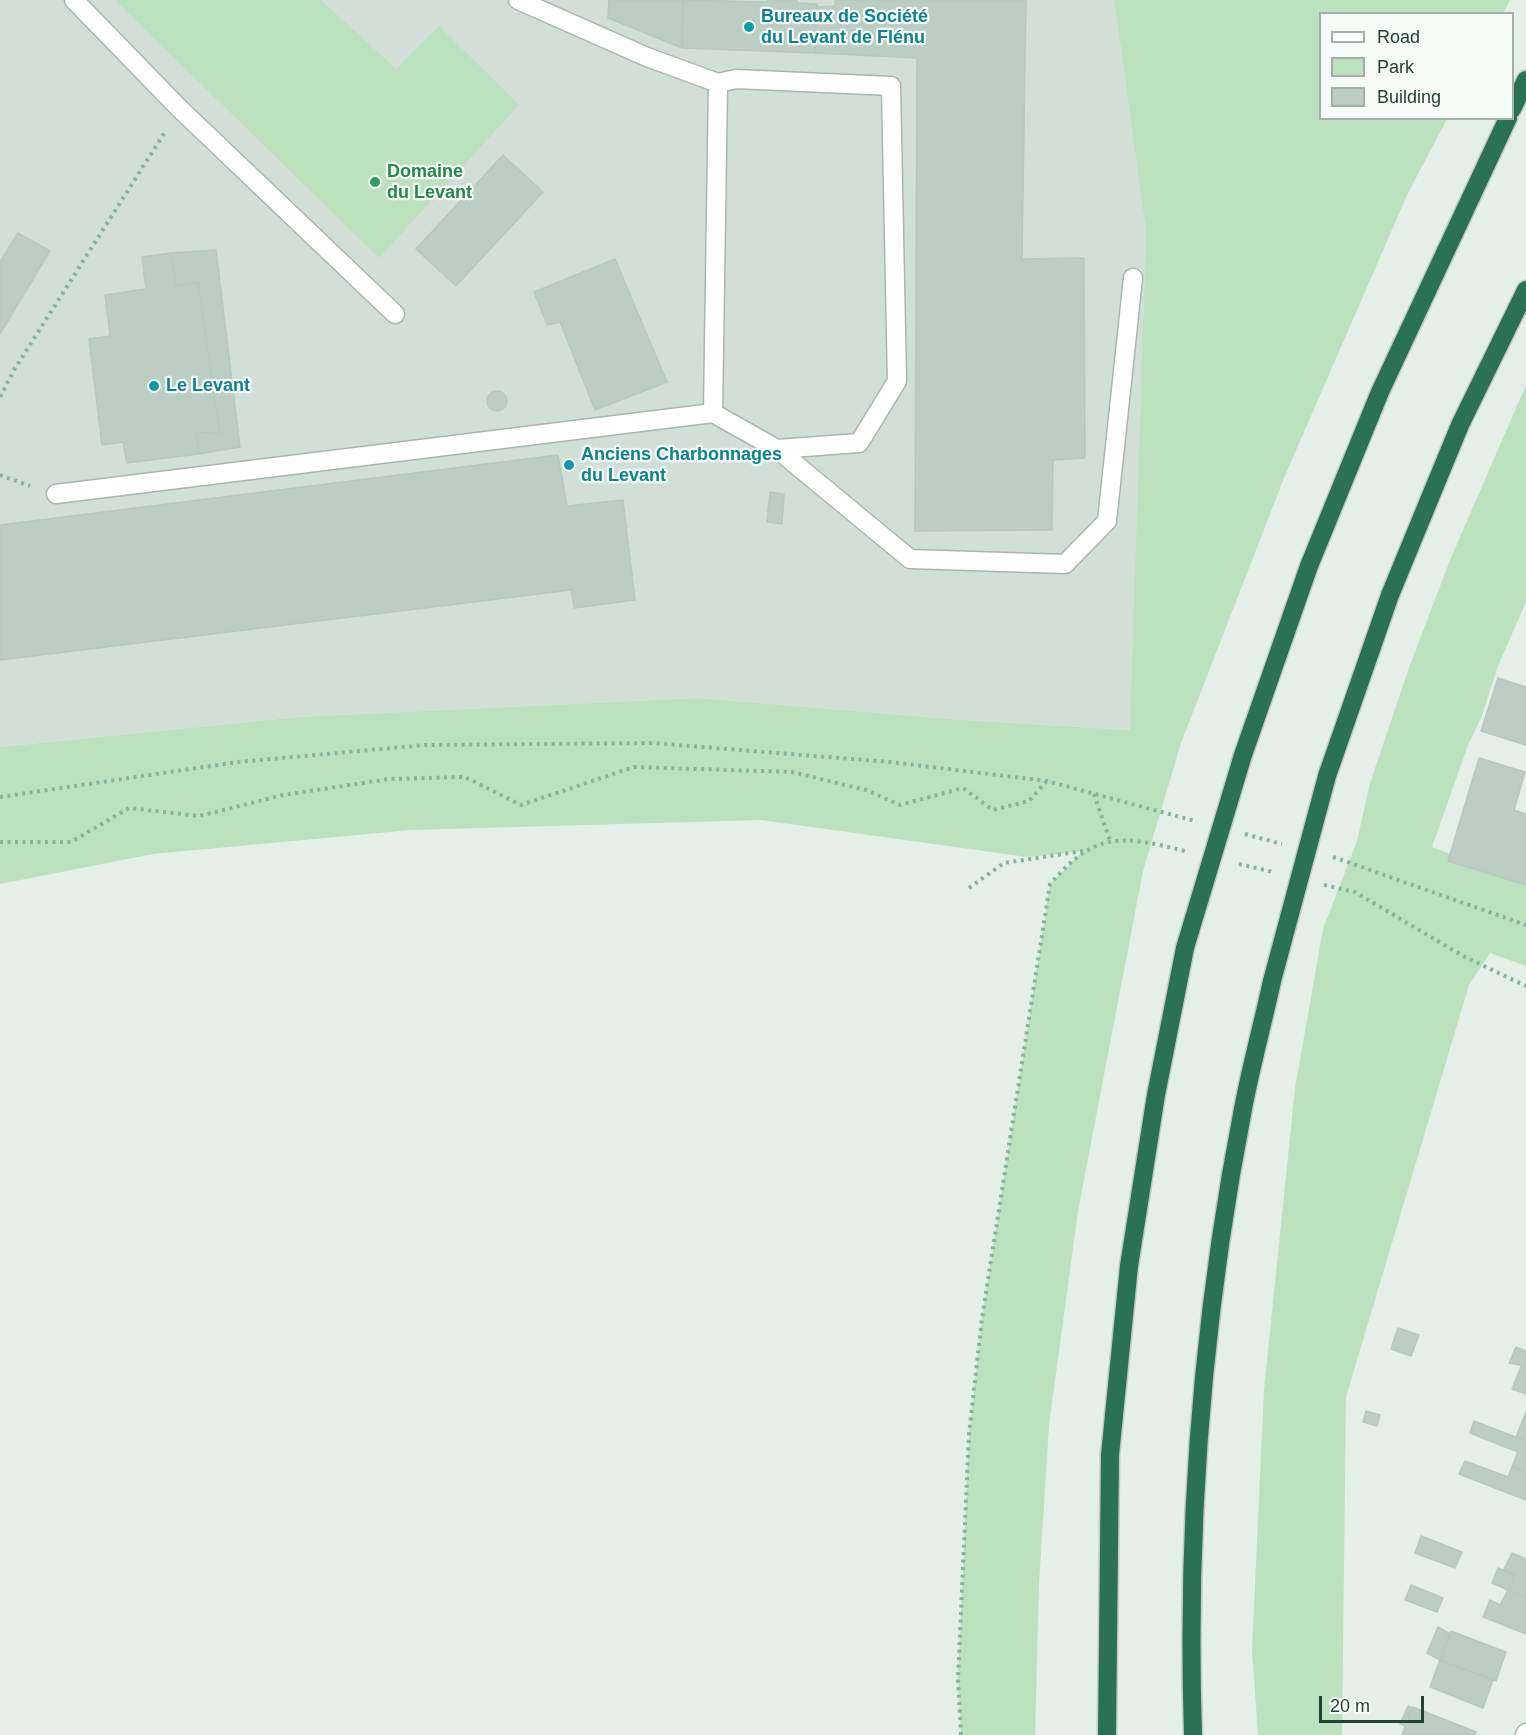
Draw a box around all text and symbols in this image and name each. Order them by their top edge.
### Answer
place label: Bureaux de Société du Levant de Flénu [761,6,928,48]
legend [1319,12,1514,120]
marker: Bureaux de Société du Levant de Flénu [742,20,756,34]
text: Road [1377,27,1420,47]
text: Park [1377,57,1414,77]
text: Building [1377,87,1441,107]
place label: Domaine du Levant [387,161,472,204]
marker: Domaine du Levant [368,175,382,189]
place label: Le Levant [166,375,250,397]
marker: Le Levant [147,379,161,393]
place label: Anciens Charbonnages du Levant [581,444,782,486]
marker: Anciens Charbonnages du Levant [562,458,576,472]
scale bar [1322,1684,1427,1722]
text: 20 m [1330,1696,1370,1716]

